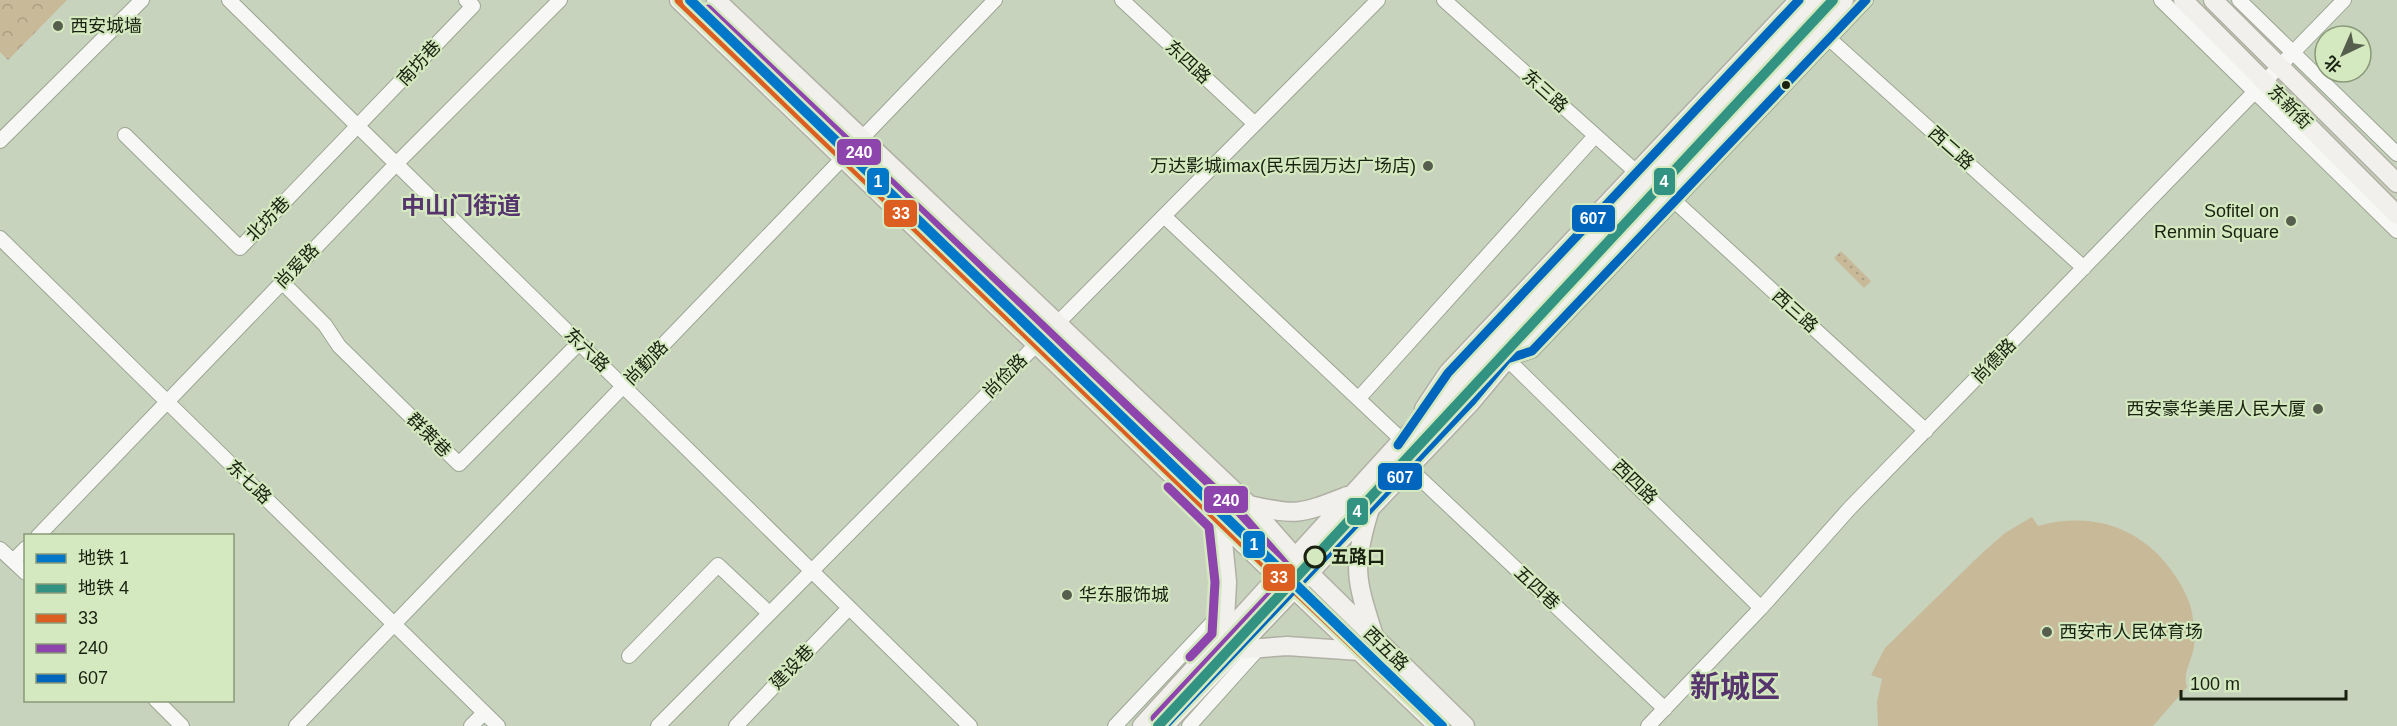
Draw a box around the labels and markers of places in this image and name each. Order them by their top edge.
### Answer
place label: 西安城墙 [70,16,142,36]
marker: 西安城墙 [51,19,65,33]
unlabelled marker [1780,79,1792,91]
place label: 万达影城imax(民乐园万达广场店) [1150,156,1416,176]
marker: 万达影城imax(民乐园万达广场店) [1421,159,1435,173]
place label: Sofitel on Renmin Square [2154,201,2279,242]
marker: Sofitel on Renmin Square [2284,214,2298,228]
place label: 西安豪华美居人民大厦 [2126,399,2306,419]
marker: 西安豪华美居人民大厦 [2311,402,2325,416]
marker: 五路口 [1304,546,1326,568]
place label: 五路口 [1331,547,1385,567]
place label: 华东服饰城 [1079,585,1169,605]
marker: 华东服饰城 [1060,588,1074,602]
place label: 西安市人民体育场 [2059,622,2203,642]
marker: 西安市人民体育场 [2040,625,2054,639]

